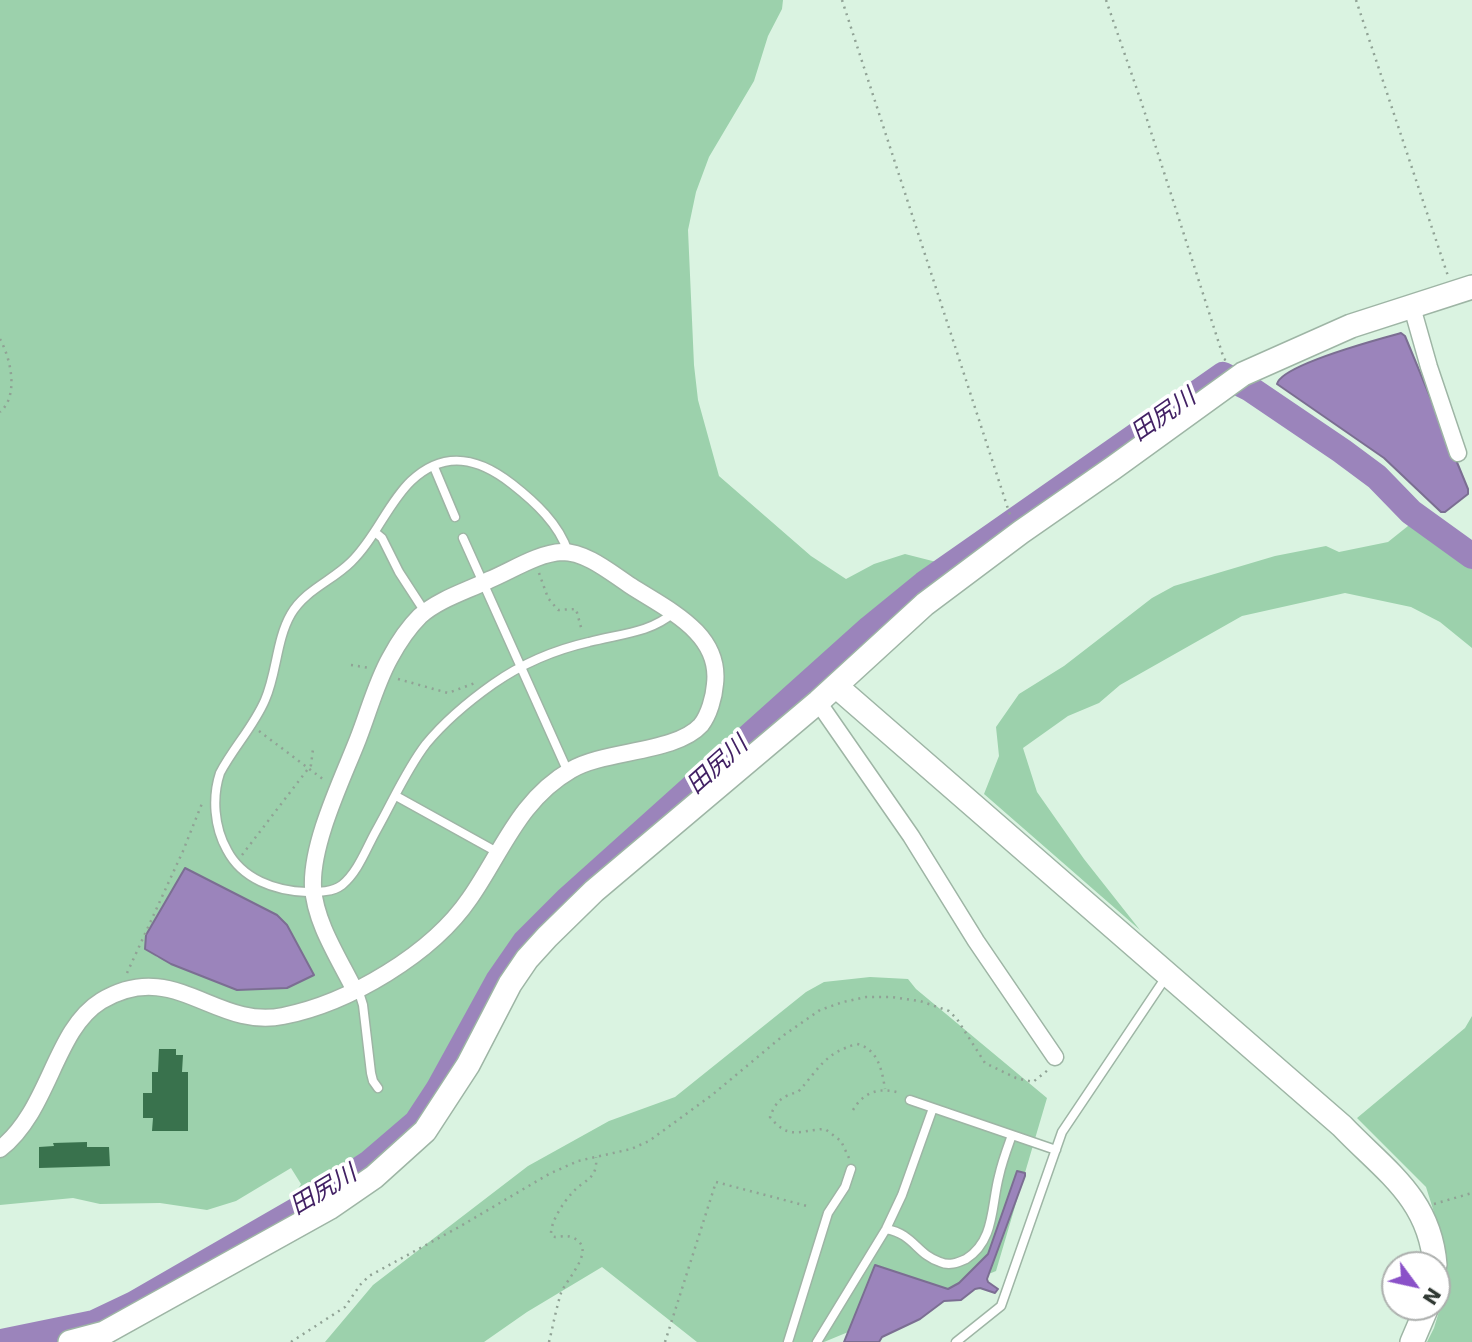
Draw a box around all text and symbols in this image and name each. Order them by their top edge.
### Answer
water label: 田尻川 [1126,384,1202,448]
water label: 田尻川 [682,731,754,801]
water label: 田尻川 [286,1160,362,1222]
north arrow [1381,1251,1451,1321]
text: N [1418,1284,1445,1309]

